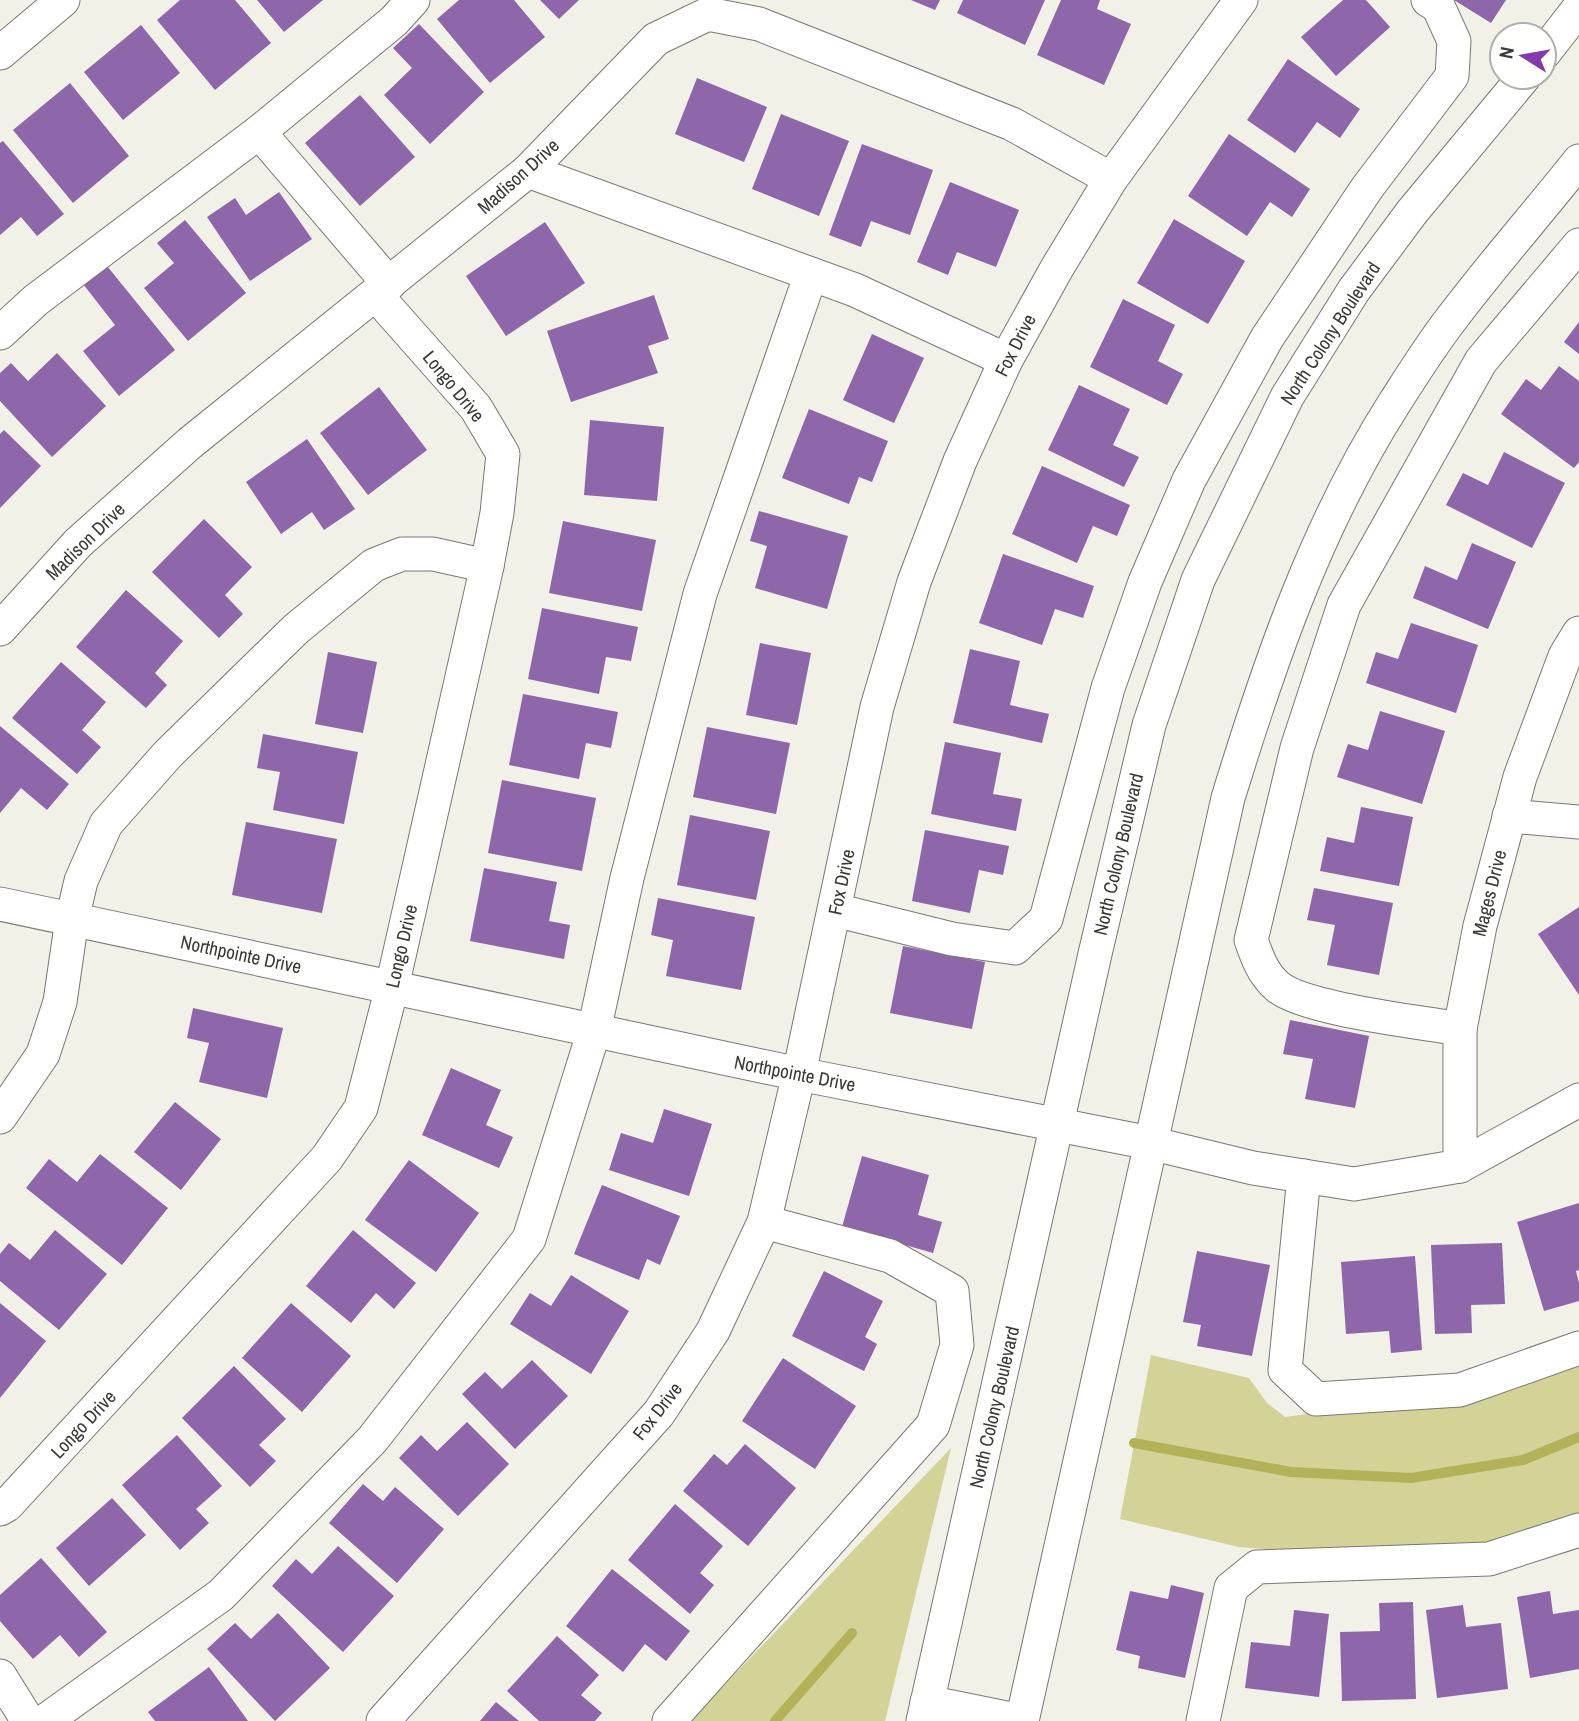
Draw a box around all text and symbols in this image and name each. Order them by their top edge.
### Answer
north arrow [1488,21,1558,91]
text: N [1492,45,1520,61]
street label: Madison Drive [472,132,564,220]
street label: North Colony Boulevard [1274,257,1386,409]
street label: Fox Drive [988,309,1042,381]
street label: Longo Drive [417,345,491,427]
street label: Madison Drive [40,496,130,586]
street label: North Colony Boulevard [1087,770,1149,938]
street label: Fox Drive [821,847,861,917]
street label: Mages Drive [1466,847,1512,939]
street label: Longo Drive [379,902,423,990]
street label: Northpointe Drive [178,929,304,979]
street label: Northpointe Drive [732,1049,858,1097]
street label: North Colony Boulevard [963,1323,1025,1491]
street label: Fox Drive [626,1377,688,1445]
street label: Longo Drive [45,1384,121,1464]

